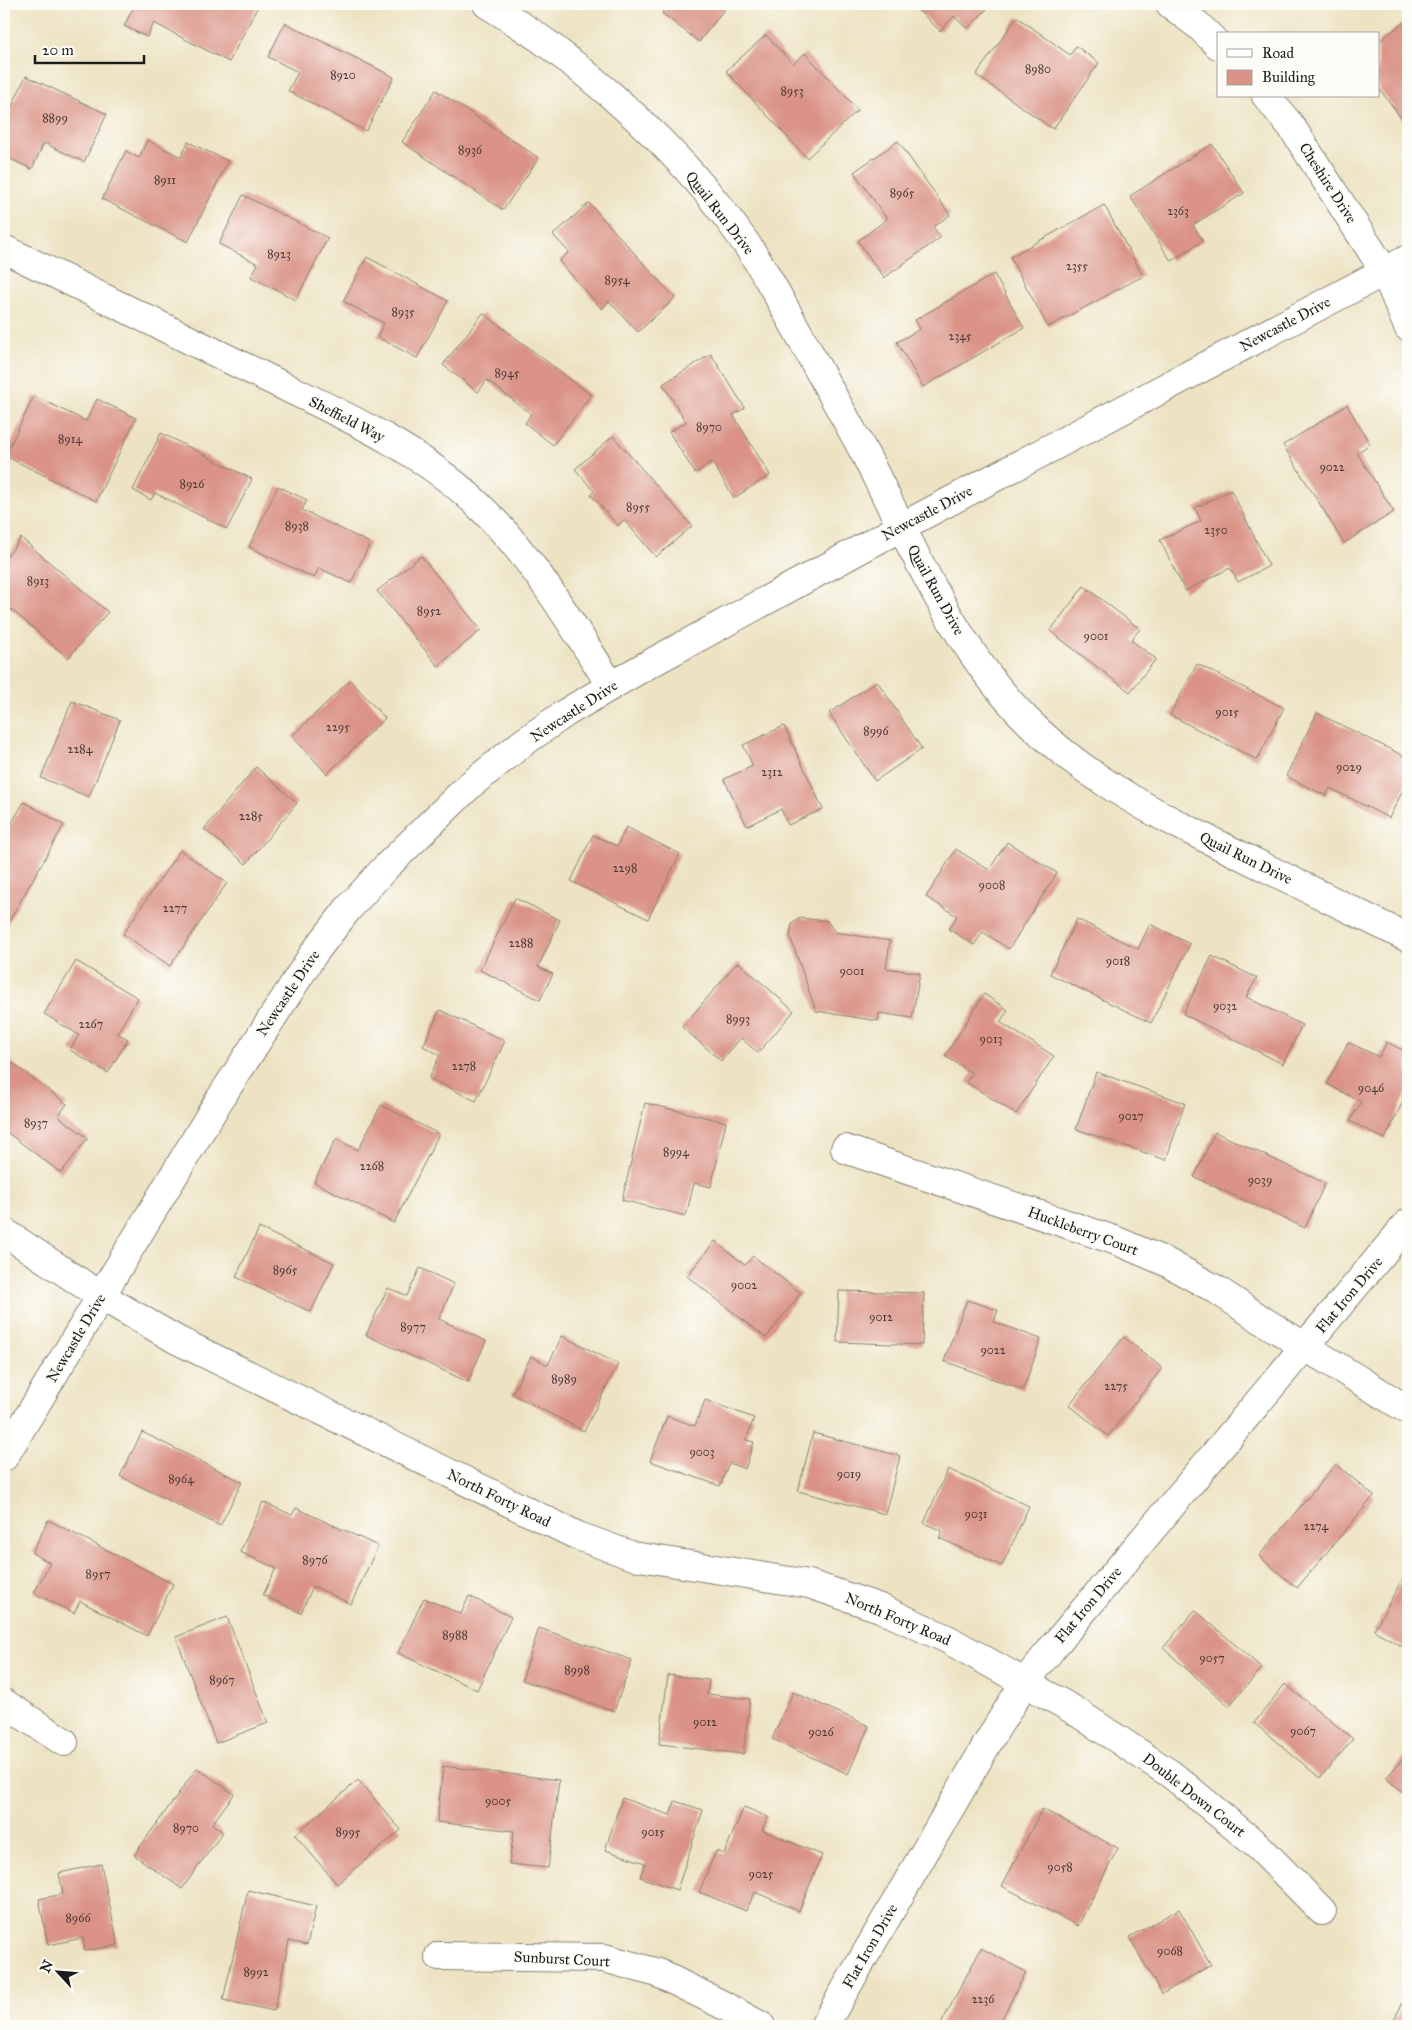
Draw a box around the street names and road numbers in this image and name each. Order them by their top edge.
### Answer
street label: Cheshire Drive [1295,139,1361,227]
street label: Quail Run Drive [682,168,758,258]
street label: Newcastle Drive [1237,293,1333,355]
street label: Sheffield Way [306,392,389,446]
street label: Newcastle Drive [879,482,975,544]
street label: Quail Run Drive [904,542,968,638]
street label: Newcastle Drive [527,676,621,746]
street label: Quail Run Drive [1197,828,1295,888]
street label: Newcastle Drive [253,946,323,1040]
street label: Huckleberry Court [1025,1203,1141,1260]
street label: Flat Iron Drive [1312,1253,1386,1337]
street label: Newcastle Drive [43,1290,109,1386]
street label: North Forty Road [444,1465,554,1531]
street label: Flat Iron Drive [1051,1563,1125,1647]
street label: North Forty Road [843,1589,954,1650]
street label: Double Down Court [1139,1749,1250,1841]
street label: Flat Iron Drive [839,1901,901,1991]
street label: Sunburst Court [513,1947,611,1971]

